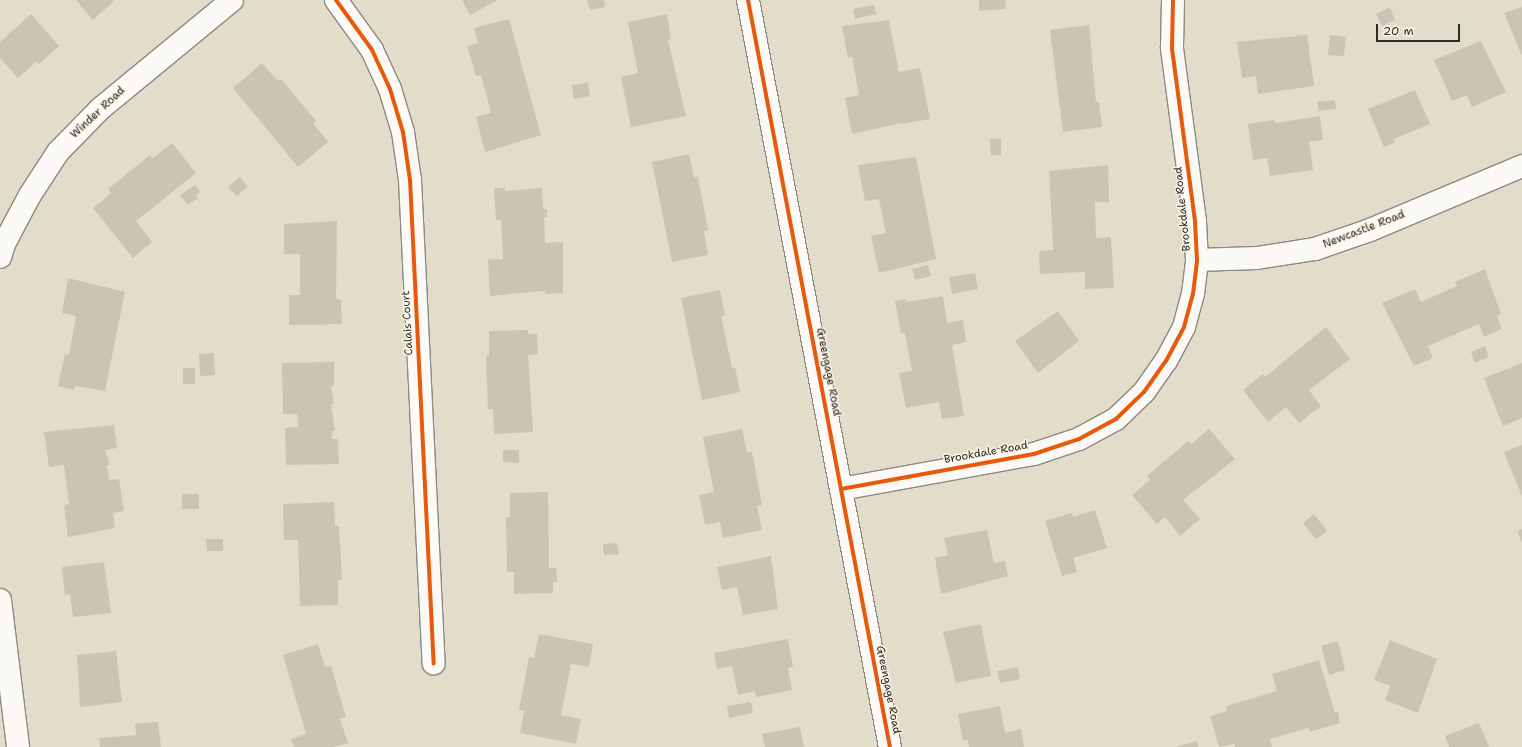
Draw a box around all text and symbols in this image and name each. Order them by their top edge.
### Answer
scale bar [1378,16,1462,42]
text: 20 m [1383,23,1414,39]
street label: Winder Road [68,84,128,142]
street label: Brookdale Road [1172,166,1194,252]
street label: Newcastle Road [1321,208,1407,252]
street label: Calais Court [400,290,416,356]
street label: Greengage Road [813,327,843,417]
street label: Brookdale Road [943,439,1029,467]
street label: Greengage Road [873,645,903,735]

